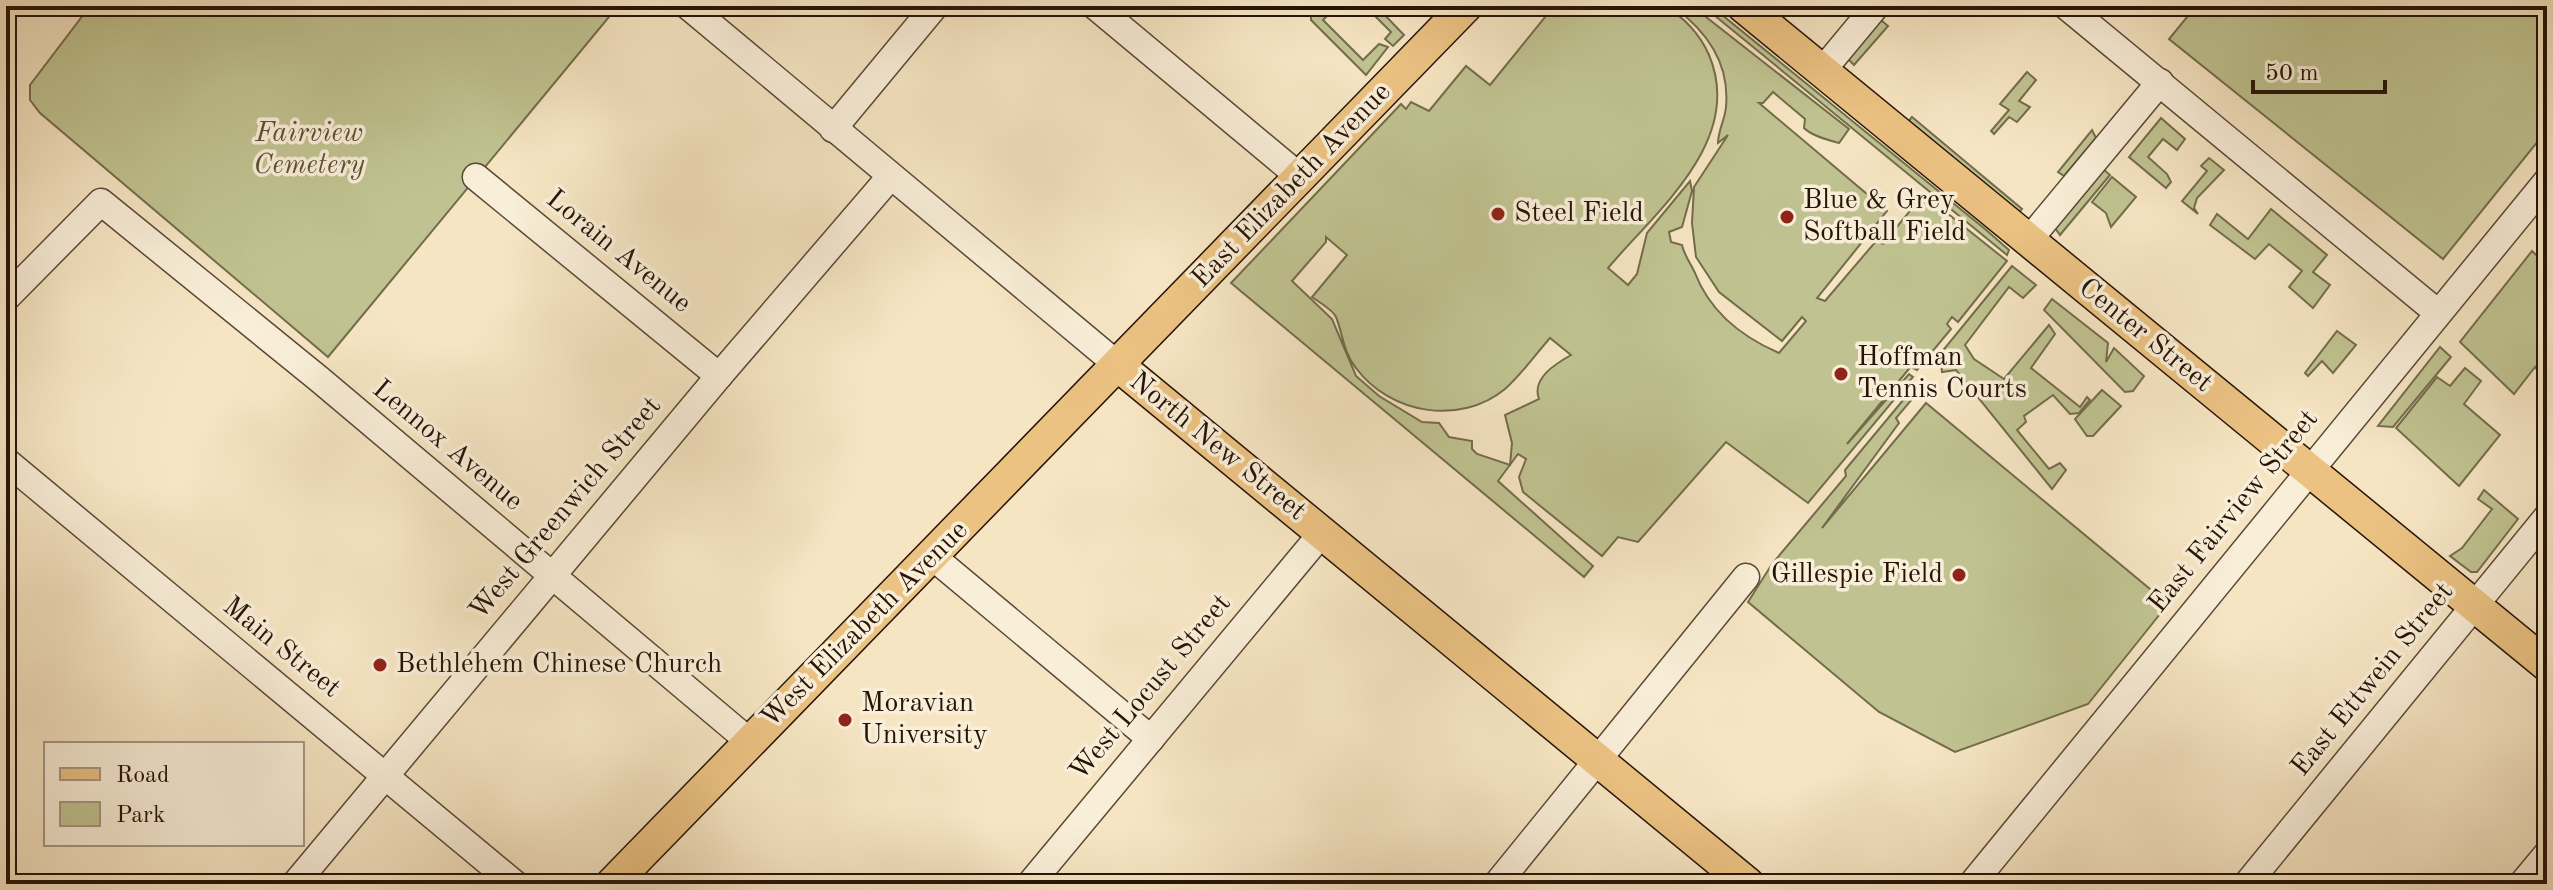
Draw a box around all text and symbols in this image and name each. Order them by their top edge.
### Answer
scale bar [2253,44,2385,94]
text: 50 m [2265,62,2319,86]
street label: East Elizabeth Avenue [1187,78,1397,294]
park label: Fairview Cemetery [253,120,365,180]
street label: Lorain Avenue [540,185,696,319]
place label: Blue & Grey Softball Field [1803,187,1966,247]
place label: Steel Field [1514,200,1644,228]
marker: Steel Field [1489,205,1507,223]
marker: Blue & Grey Softball Field [1778,208,1796,226]
street label: Center Street [2073,274,2217,398]
place label: Hoffman Tennis Courts [1857,344,2027,404]
marker: Hoffman Tennis Courts [1832,365,1850,383]
street label: North New Street [1123,368,1311,526]
street label: Lennox Avenue [367,375,527,517]
street label: West Greenwich Street [465,392,667,626]
street label: East Fairview Street [2144,405,2324,619]
street label: West Elizabeth Avenue [756,516,974,734]
place label: Gillespie Field [1771,561,1943,589]
marker: Gillespie Field [1950,566,1968,584]
street label: East Ettwein Street [2287,578,2459,782]
street label: West Locust Street [1065,589,1237,787]
street label: Main Street [217,592,345,704]
place label: Bethlehem Chinese Church [396,651,722,679]
marker: Bethlehem Chinese Church [371,656,389,674]
place label: Moravian University [861,690,988,750]
marker: Moravian University [836,711,854,729]
legend [44,742,304,846]
text: Road [116,764,169,788]
text: Park [116,804,165,828]

